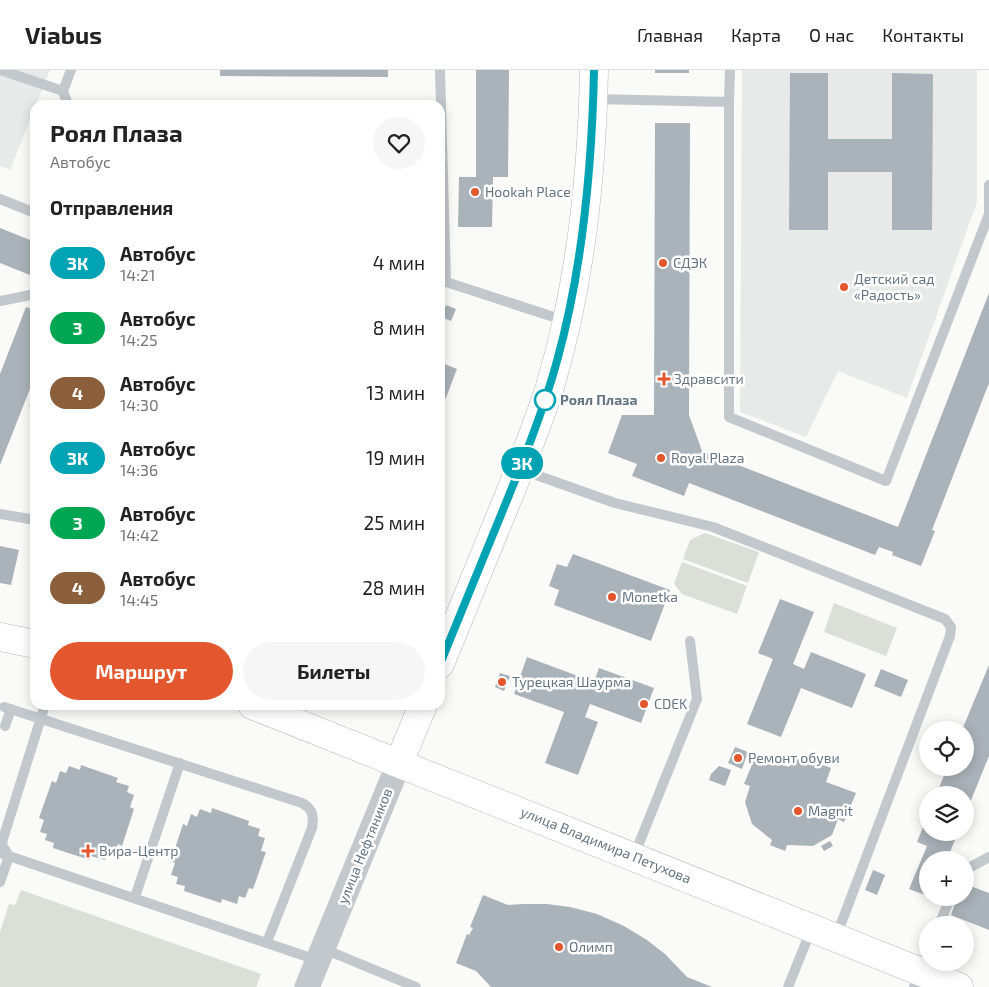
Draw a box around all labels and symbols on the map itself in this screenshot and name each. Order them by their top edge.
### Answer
place label: Hookah Place [485,183,571,200]
marker: Hookah Place [469,186,481,198]
place label: СДЭК [673,254,707,271]
marker: СДЭК [657,257,669,269]
place label: Детский сад «Радость» [854,270,935,303]
marker: Детский сад «Радость» [838,281,850,293]
place label: Здравсити [674,370,744,387]
marker: Здравсити [658,373,670,385]
marker: Роял Плаза [534,389,556,411]
place label: Роял Плаза [560,391,637,408]
line badge: 3К [500,447,544,479]
place label: Royal Plaza [671,449,744,466]
marker: Royal Plaza [655,452,667,464]
place label: Monetka [622,588,678,605]
marker: Monetka [606,591,618,603]
place label: Турецкая Шаурма [512,673,631,690]
marker: Турецкая Шаурма [496,676,508,688]
place label: CDEK [654,695,688,712]
marker: CDEK [638,698,650,710]
place label: Ремонт обуви [748,749,840,766]
marker: Ремонт обуви [732,752,744,764]
street label: улица Нефтяников [334,785,395,906]
street label: улица Владимира Петухова [518,802,694,887]
place label: Magnit [808,802,853,819]
marker: Magnit [792,805,804,817]
place label: Вира-Центр [99,842,178,859]
marker: Вира-Центр [81,844,95,858]
place label: Олимп [569,938,613,955]
marker: Олимп [553,941,565,953]

